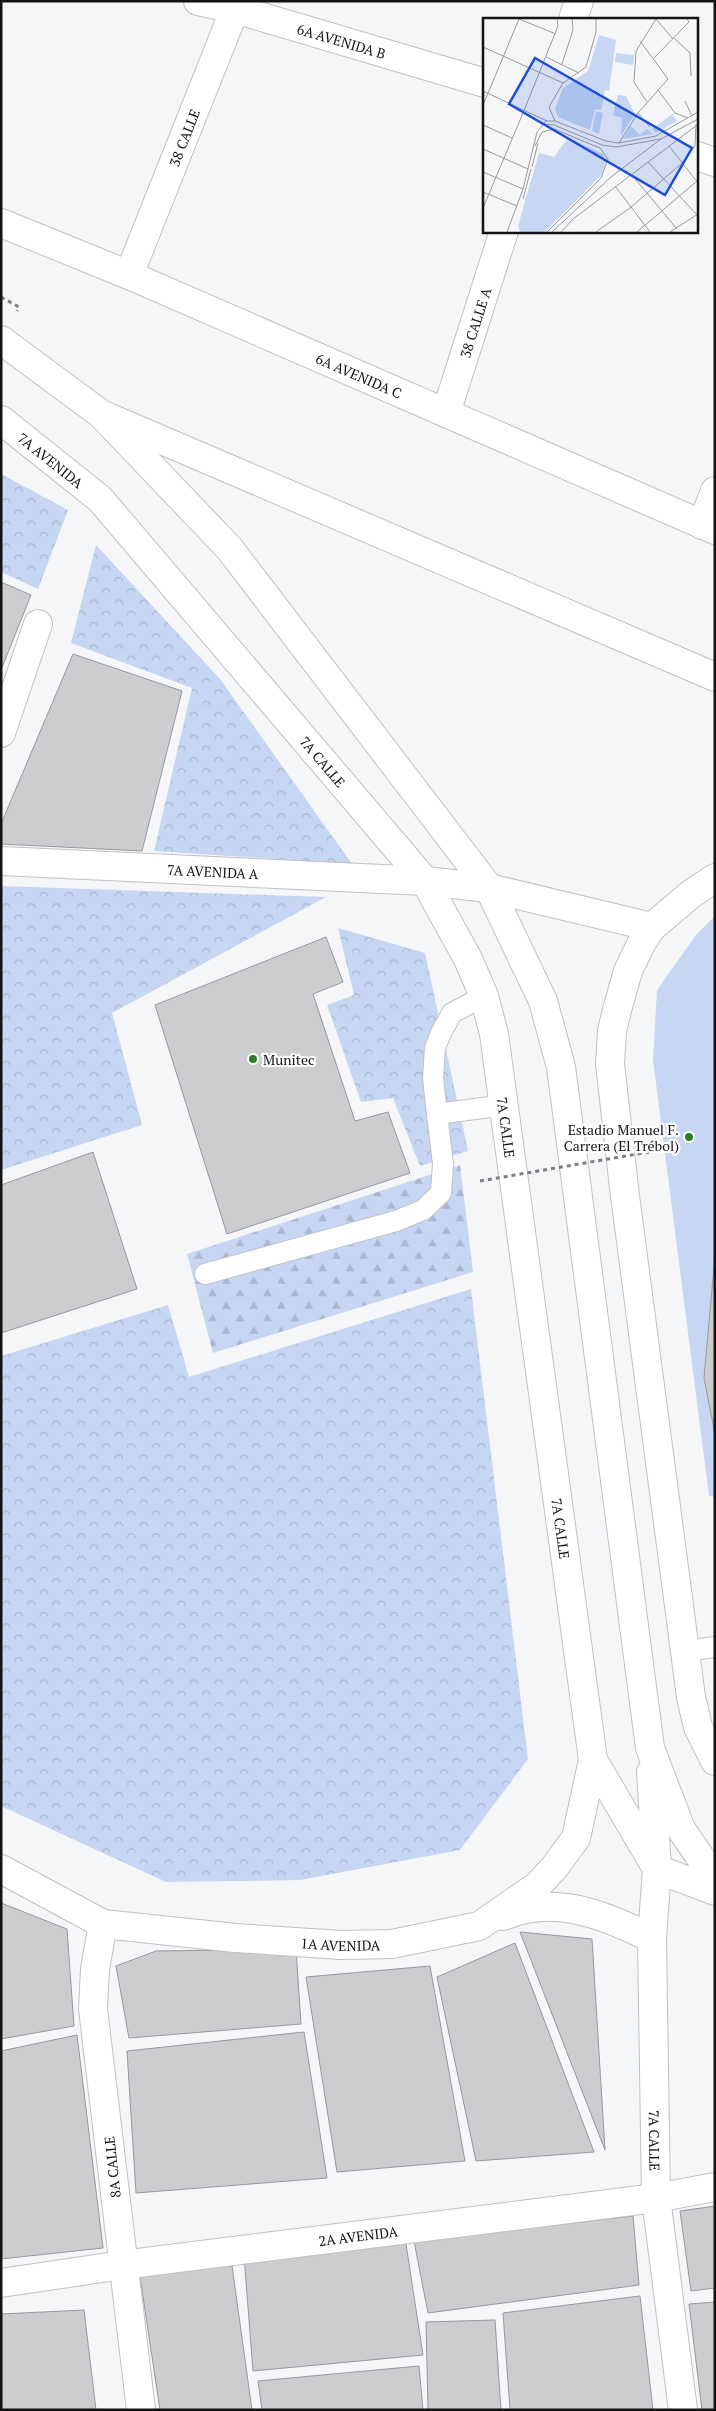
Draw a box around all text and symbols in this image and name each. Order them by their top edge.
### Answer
street label: 6A AVENIDA B [295,18,388,63]
inset map [483,18,698,232]
street label: 38 CALLE [164,106,204,169]
street label: 38 CALLE A [455,284,495,360]
street label: 6A AVENIDA C [313,348,405,402]
street label: 7A AVENIDA [14,428,88,492]
street label: 7A CALLE [296,732,350,791]
street label: 7A AVENIDA A [167,859,259,883]
place label: Munitec [263,1050,314,1069]
marker: Munitec [247,1053,259,1065]
street label: 7A CALLE [493,1096,520,1159]
place label: Estadio Manuel F. Carrera (El Trébol) [564,1120,679,1155]
marker: Estadio Manuel F. Carrera (El Trébol) [683,1131,695,1143]
street label: 7A CALLE [548,1497,575,1560]
street label: 1A AVENIDA [300,1933,381,1955]
street label: 7A CALLE [645,2110,665,2171]
street label: 8A CALLE [99,2135,125,2199]
street label: 2A AVENIDA [317,2221,399,2250]

